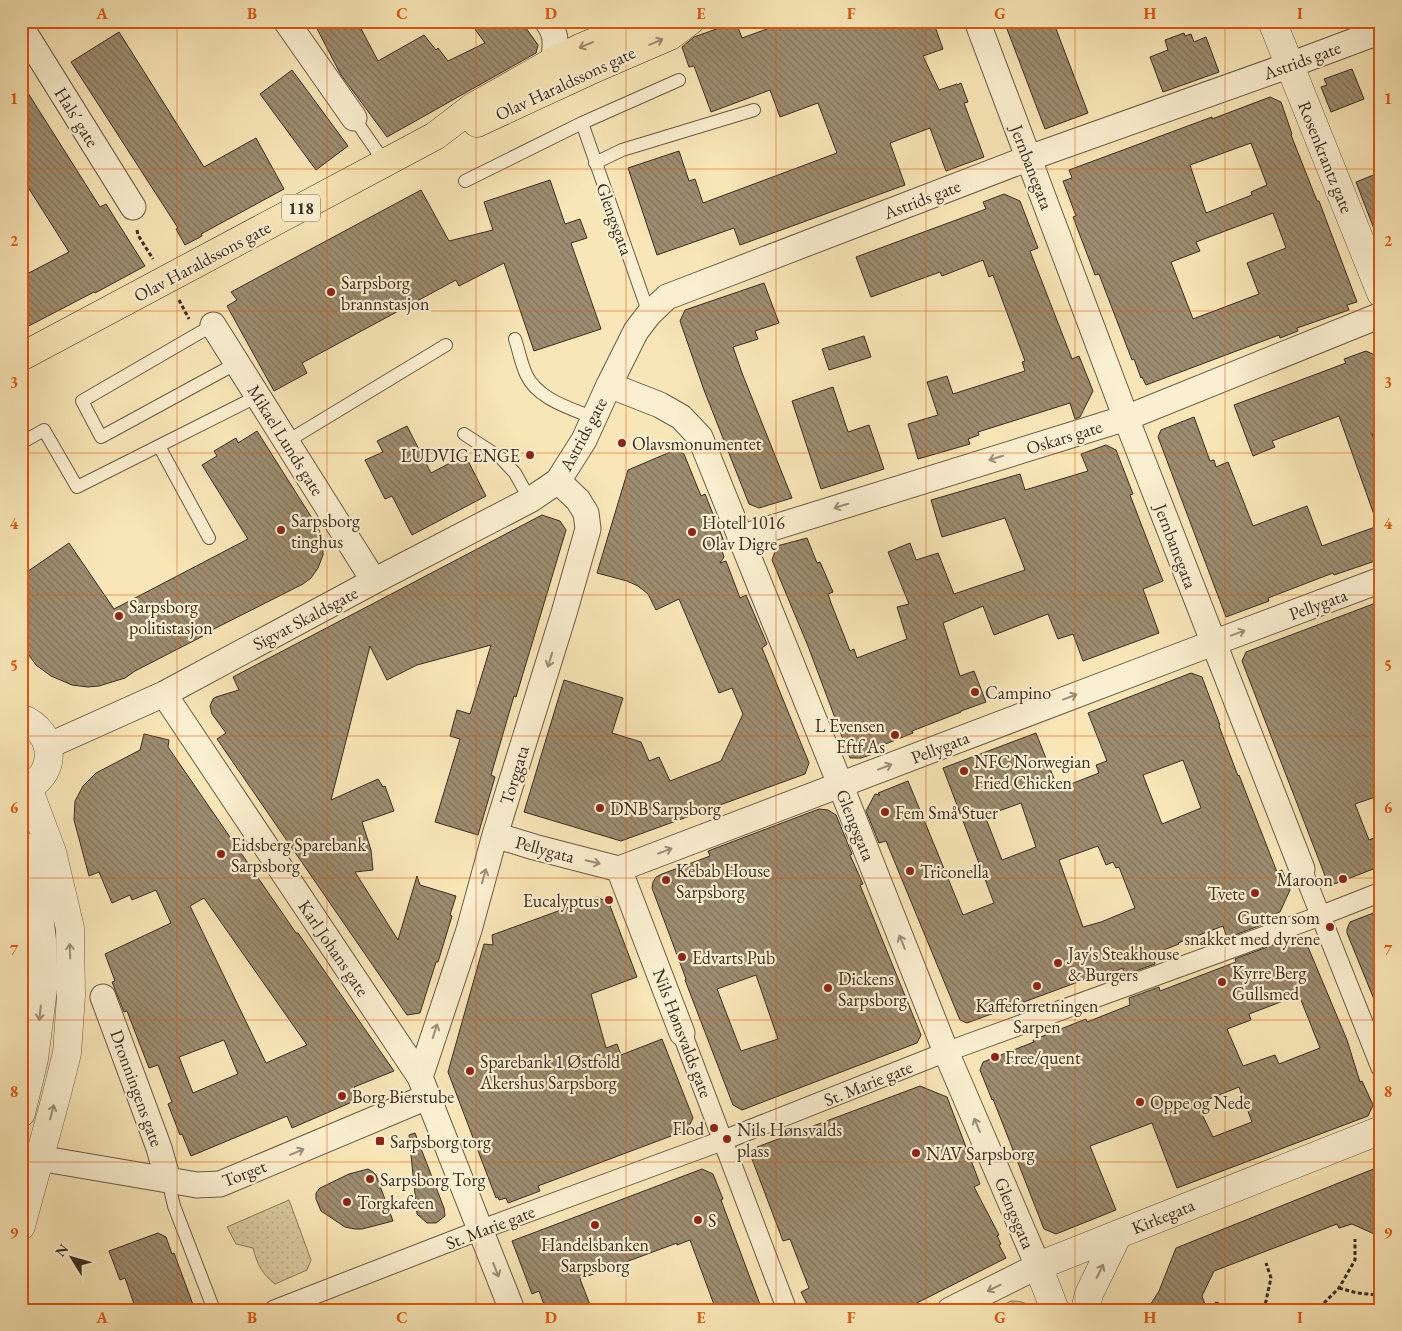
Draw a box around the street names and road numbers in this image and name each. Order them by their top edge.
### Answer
street label: Astrids gate [1259,35,1344,85]
street label: Olav Haraldssons gate [491,40,639,126]
street label: Hals´ gate [50,83,104,151]
street label: Rosenkrantz gate [1293,98,1359,216]
street label: Jernbanegata [1005,119,1059,213]
street label: Astrids gate [879,174,964,225]
street label: Glengsgata [591,180,639,259]
road number: 118 [282,194,320,222]
street label: Olav Haraldssons gate [130,215,274,307]
street label: Mikael Lunds gate [243,380,329,500]
street label: Astrids gate [553,393,612,476]
street label: Oskars gate [1023,415,1105,459]
street label: Jernbanegata [1149,498,1203,592]
street label: Sigvat Skaldsgate [249,581,361,655]
street label: Pellygata [1286,583,1351,625]
street label: Pellygata [908,725,973,769]
street label: Torggata [494,742,534,807]
street label: Glengsgata [831,786,881,865]
street label: Pellygata [513,830,578,868]
street label: Karl Johans gate [293,895,375,1001]
street label: Nils Hønsvalds gate [648,965,718,1101]
street label: Dronningens gate [105,1026,169,1150]
street label: St. Marie gate [820,1055,916,1111]
street label: Torget [219,1154,270,1192]
street label: Glengsgata [990,1174,1041,1253]
street label: Kirkegata [1128,1193,1199,1239]
street label: St. Marie gate [442,1200,538,1254]

